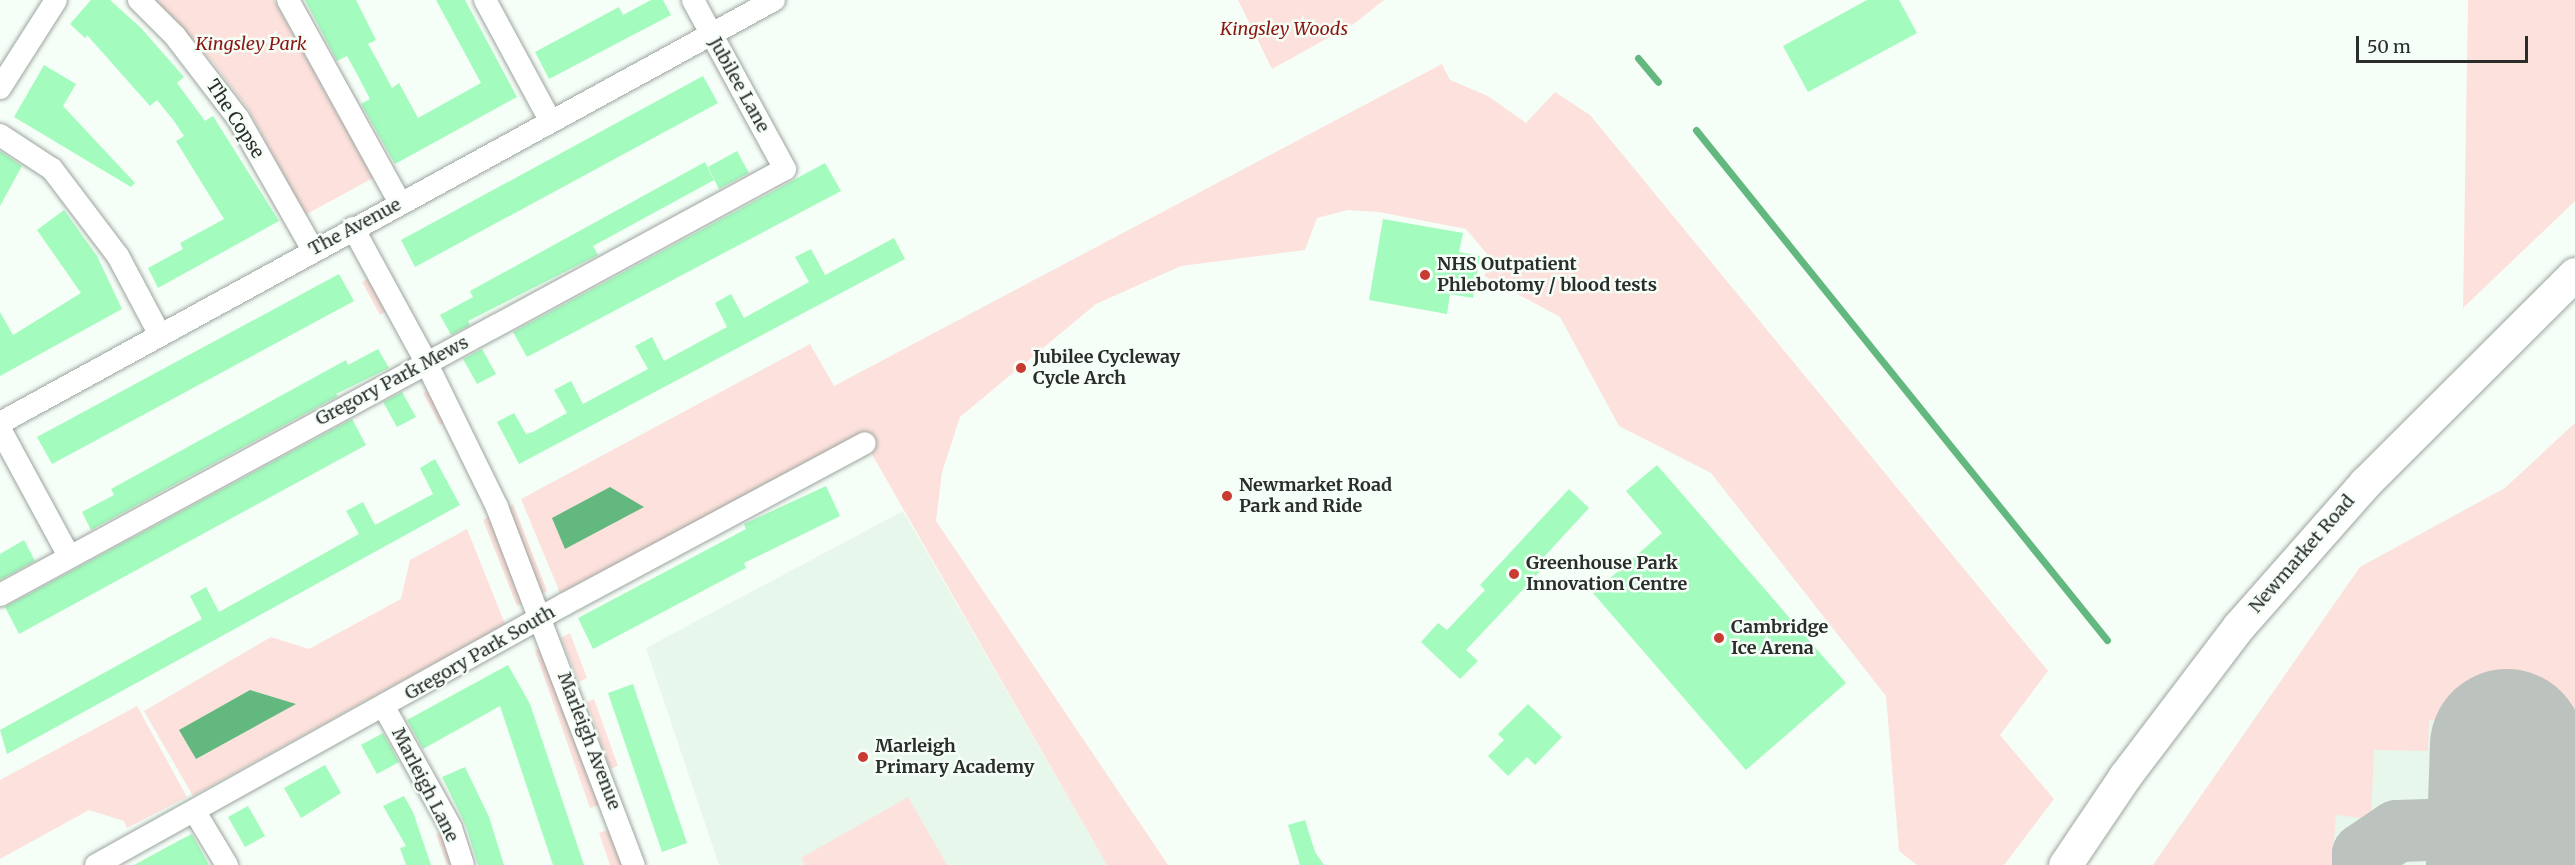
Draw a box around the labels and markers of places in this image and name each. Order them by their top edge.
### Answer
place label: NHS Outpatient Phlebotomy / blood tests [1437,254,1657,296]
marker: NHS Outpatient Phlebotomy / blood tests [1418,268,1432,282]
place label: Jubilee Cycleway Cycle Arch [1033,347,1180,389]
marker: Jubilee Cycleway Cycle Arch [1014,361,1028,375]
place label: Newmarket Road Park and Ride [1239,475,1392,518]
marker: Newmarket Road Park and Ride [1220,489,1234,503]
place label: Greenhouse Park Innovation Centre [1526,553,1687,596]
marker: Greenhouse Park Innovation Centre [1507,567,1521,581]
place label: Cambridge Ice Arena [1731,617,1828,660]
marker: Cambridge Ice Arena [1712,631,1726,645]
place label: Marleigh Primary Academy [875,736,1034,778]
marker: Marleigh Primary Academy [856,750,870,764]

